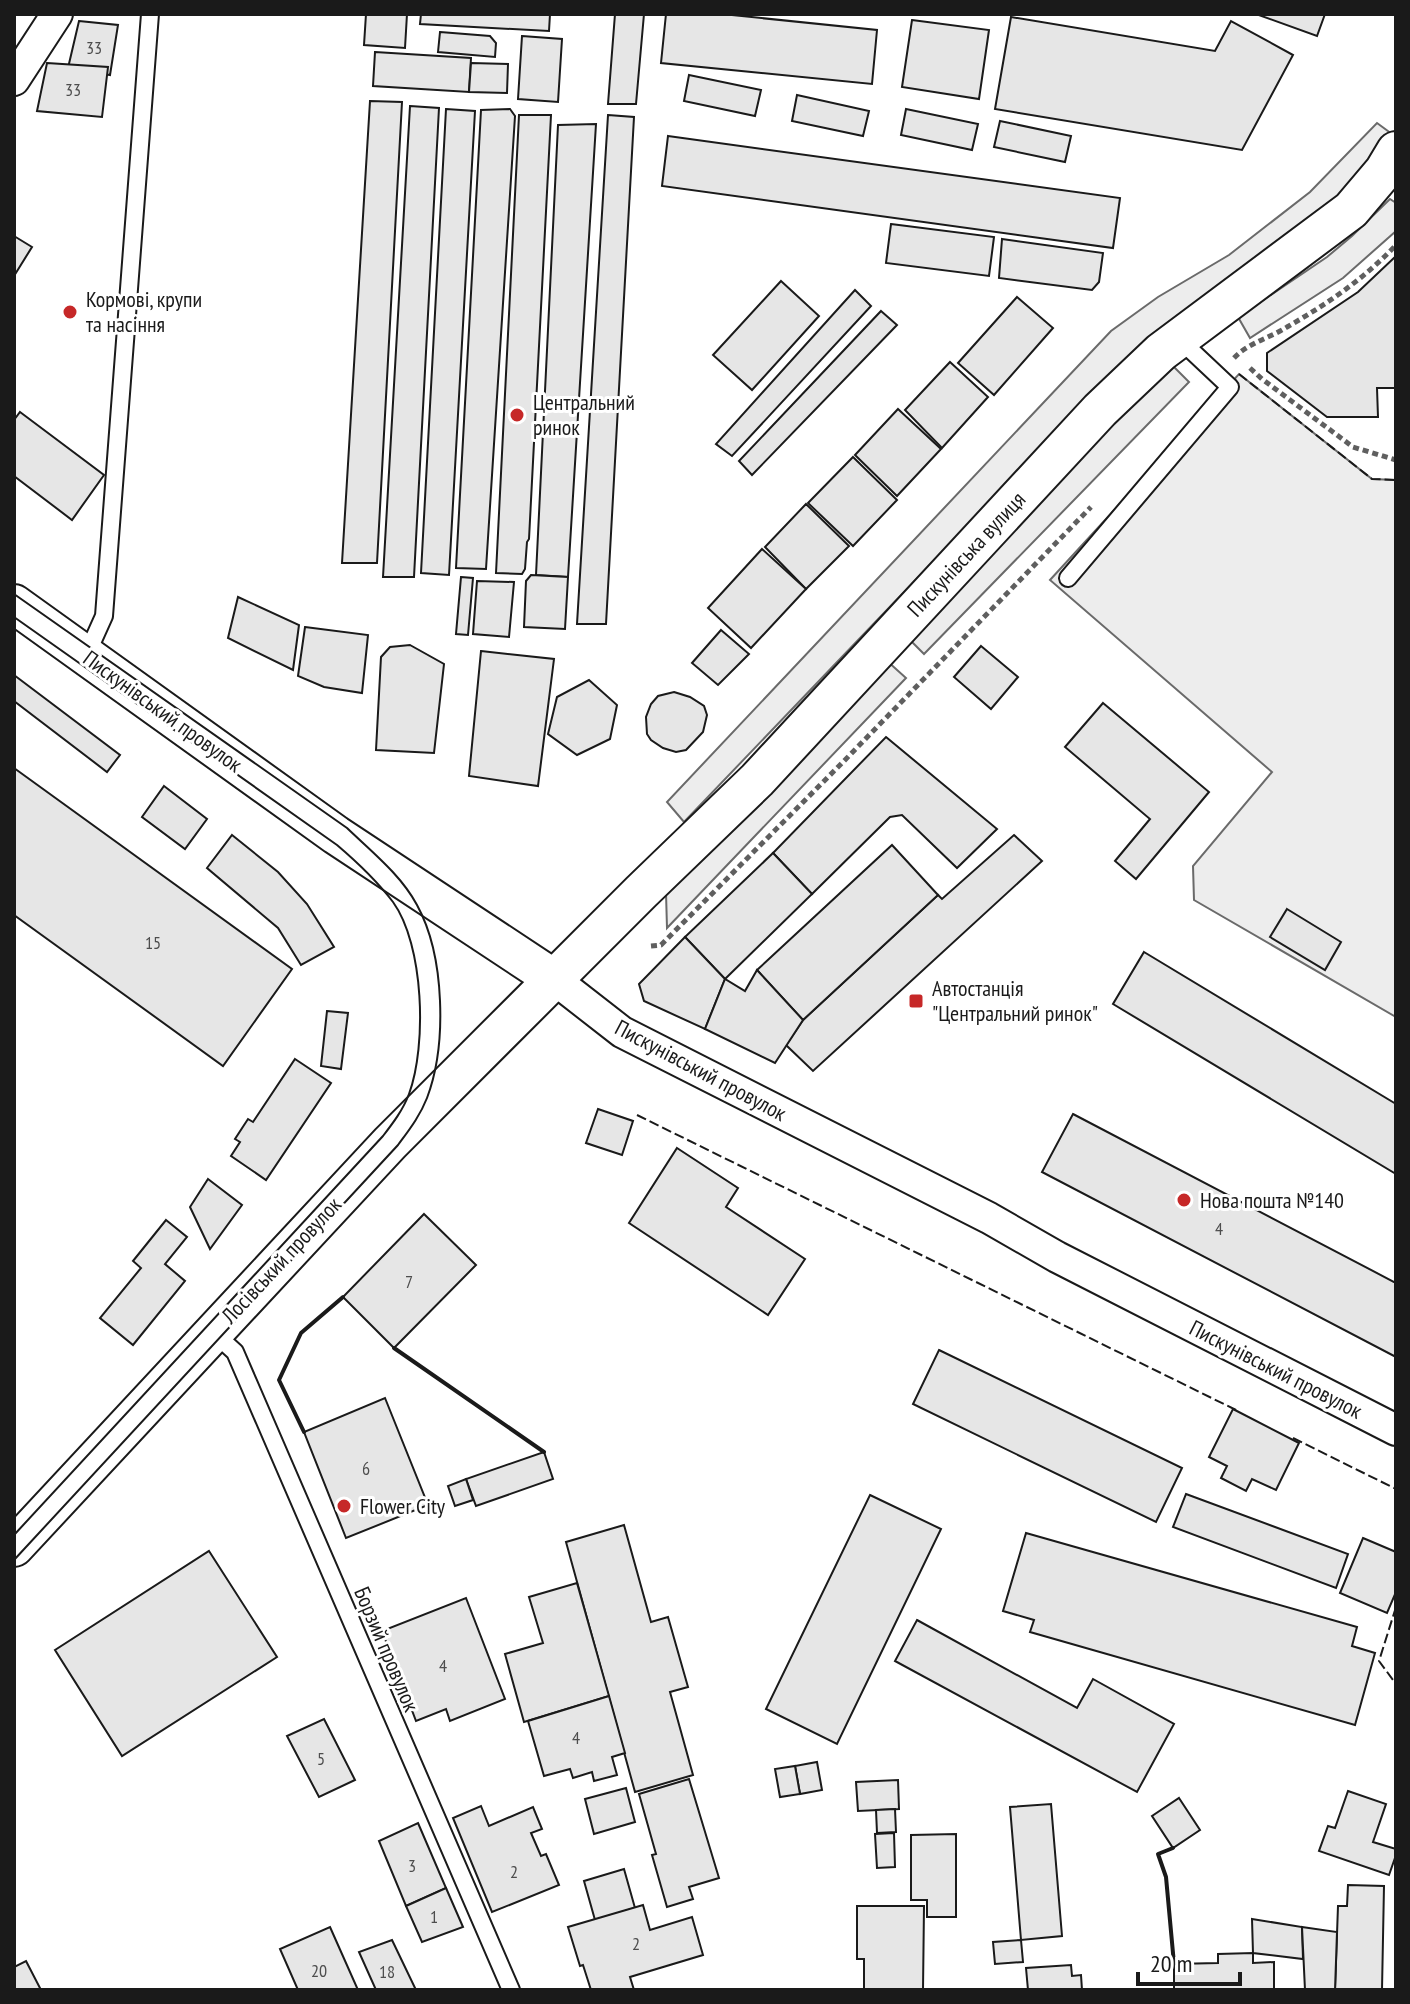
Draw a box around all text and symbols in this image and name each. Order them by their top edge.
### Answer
house number: 33 [86,36,102,59]
house number: 33 [65,78,81,101]
place label: Кормові, крупи та насіння [86,285,202,338]
marker: Кормові, крупи та насіння [61,303,79,321]
place label: Центральний ринок [533,388,635,441]
marker: Центральний ринок [508,406,526,424]
street label: Пискунівська вулиця [901,486,1031,622]
street label: Пискунівський провулок [78,644,248,778]
house number: 15 [145,931,161,954]
place label: Автостанція "Центральний ринок" [932,974,1098,1027]
marker: Автостанція "Центральний ринок" [907,992,925,1010]
street label: Пискунівський провулок [611,1013,792,1127]
place label: Нова пошта №140 [1200,1186,1344,1214]
street label: Лосівський провулок [214,1190,347,1330]
marker: Нова пошта №140 [1175,1191,1193,1209]
house number: 4 [1215,1217,1223,1240]
house number: 7 [405,1270,413,1293]
street label: Пискунівський провулок [1185,1313,1367,1425]
house number: 6 [362,1457,370,1480]
place label: Flower City [360,1492,446,1520]
marker: Flower City [335,1497,353,1515]
street label: Борзий провулок [348,1582,426,1716]
house number: 4 [439,1654,447,1677]
house number: 4 [572,1726,580,1749]
house number: 5 [317,1747,325,1770]
house number: 3 [408,1854,416,1877]
house number: 2 [510,1860,518,1883]
house number: 1 [430,1905,438,1928]
house number: 2 [632,1932,640,1955]
scale bar [1138,1936,1240,1986]
text: 20 m [1150,1948,1192,1979]
house number: 20 [311,1959,327,1982]
house number: 18 [379,1960,395,1983]

